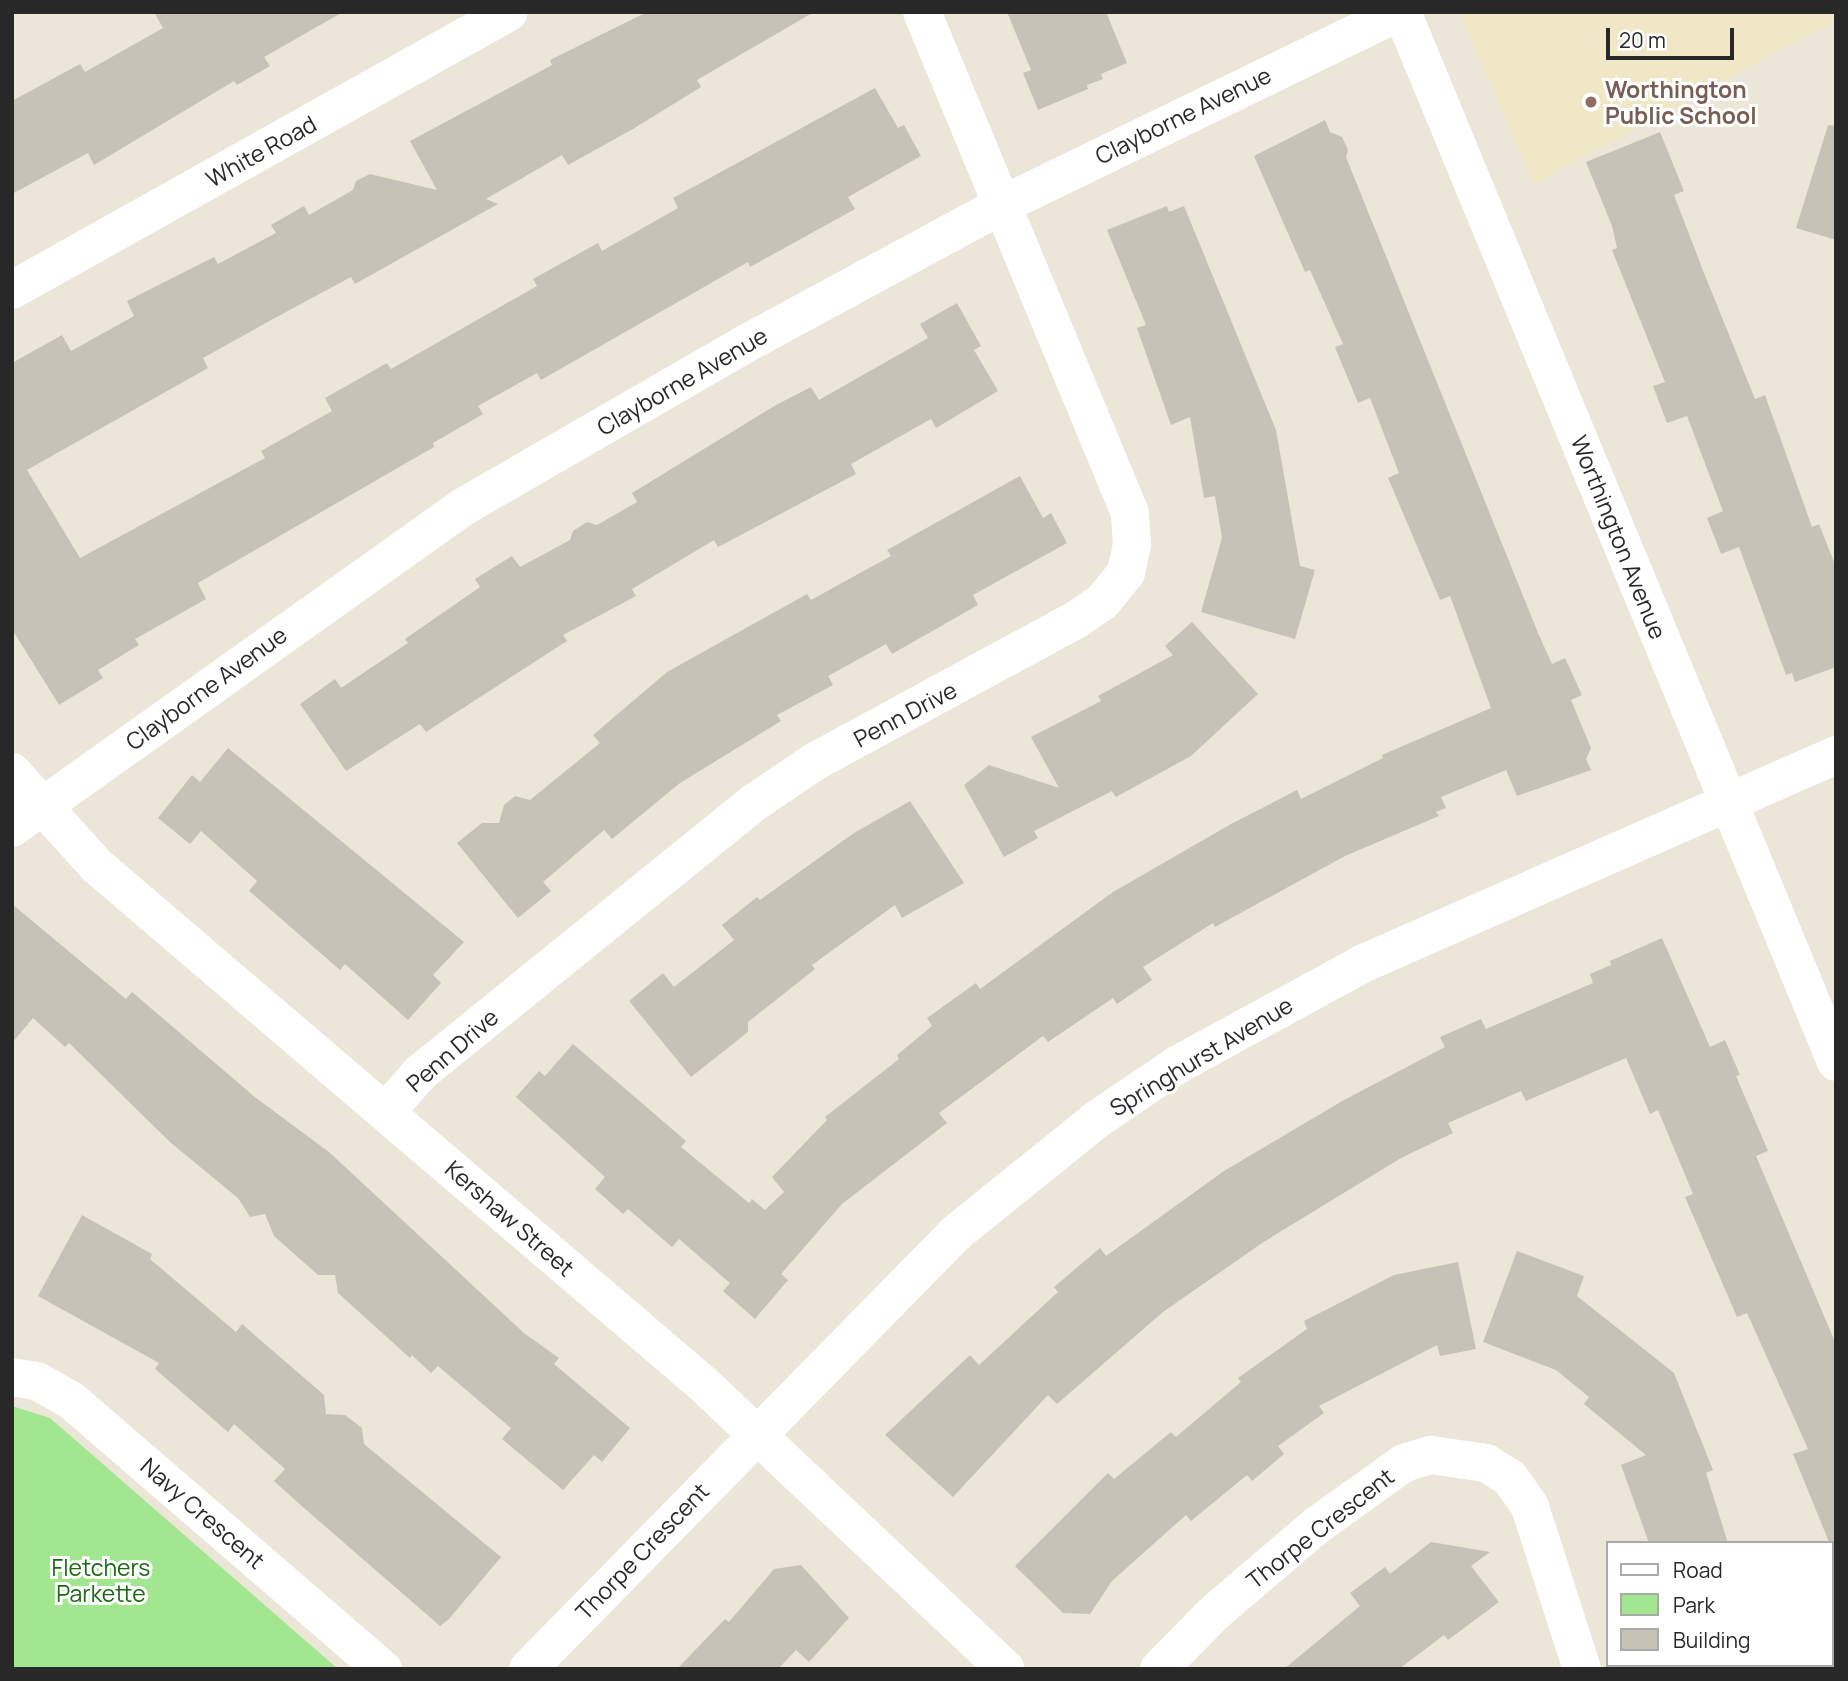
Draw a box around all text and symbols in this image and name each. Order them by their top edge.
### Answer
scale bar [1610,14,1738,58]
text: 20 m [1619,26,1666,54]
street label: Clayborne Avenue [1091,61,1275,169]
place label: Worthington Public School [1605,75,1757,129]
marker: Worthington Public School [1583,94,1599,110]
street label: White Road [201,109,321,193]
street label: Clayborne Avenue [592,321,772,441]
street label: Worthington Avenue [1566,431,1672,643]
street label: Clayborne Avenue [120,620,292,756]
street label: Penn Drive [849,675,961,753]
street label: Springhurst Avenue [1105,990,1297,1122]
street label: Penn Drive [400,1003,504,1097]
street label: Kershaw Street [440,1154,580,1282]
street label: Navy Crescent [136,1452,270,1574]
street label: Thorpe Crescent [1241,1462,1399,1594]
street label: Thorpe Crescent [570,1477,714,1625]
legend [1606,1541,1834,1667]
park label: Fletchers Parkette [52,1553,150,1607]
text: Road [1673,1556,1723,1584]
text: Park [1673,1591,1715,1619]
text: Building [1673,1626,1750,1654]

